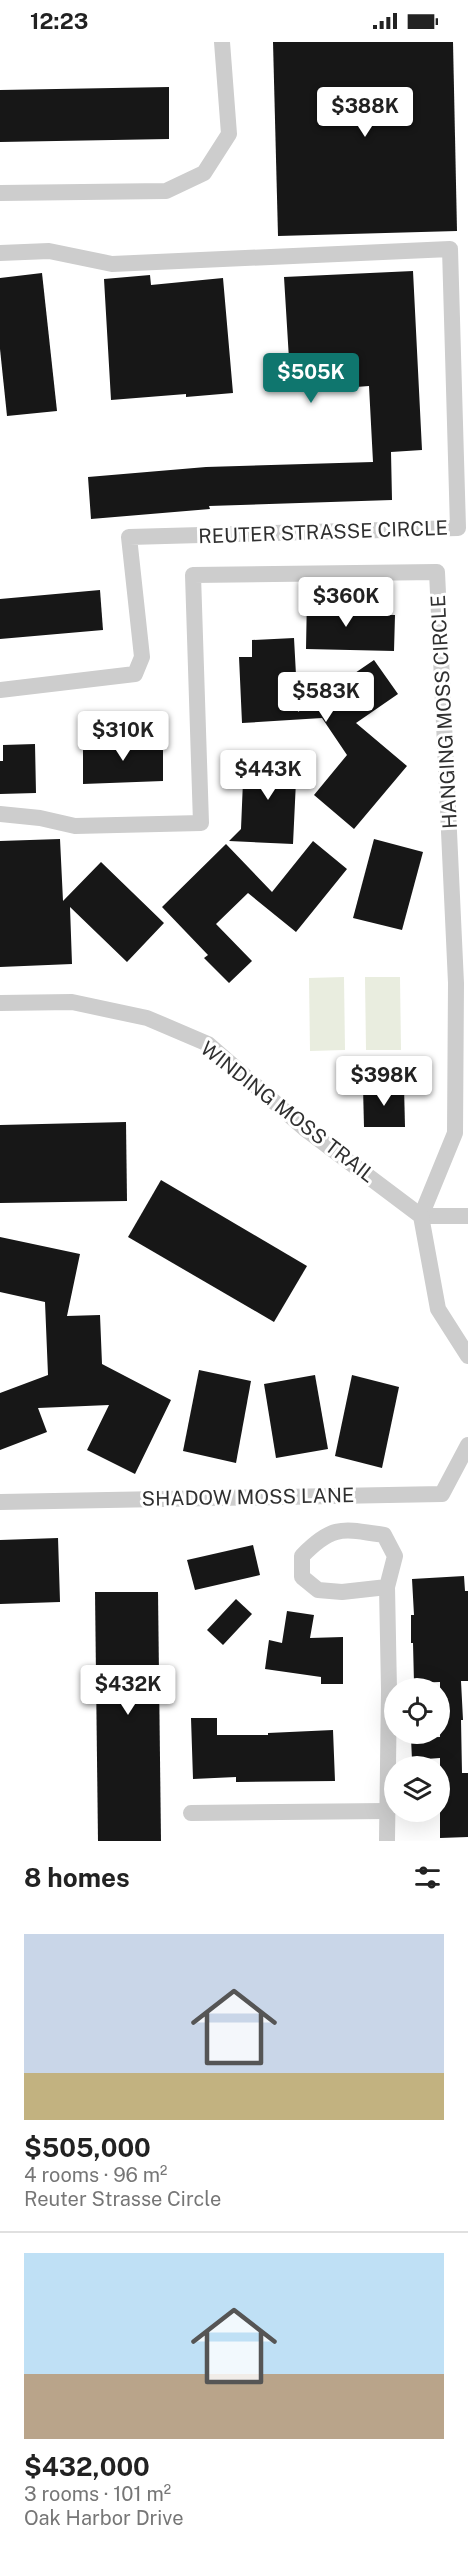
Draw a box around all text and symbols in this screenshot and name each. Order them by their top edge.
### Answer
text: 12:23 [30,8,88,34]
pin: $388K [323,87,407,138]
text: $388K [331,94,399,118]
pin: $505K [269,353,353,404]
text: $505K [277,360,345,384]
street label: REUTER STRASSE CIRCLE [198,516,448,548]
pin: $360K [304,577,388,628]
text: $360K [312,584,380,608]
street label: HANGING MOSS CIRCLE [426,594,462,830]
pin: $583K [284,672,368,723]
text: $583K [292,679,360,703]
pin: $310K [81,711,165,762]
text: $310K [92,718,154,742]
pin: $443K [226,750,310,801]
text: $443K [234,757,302,781]
street label: WINDING MOSS TRAIL [196,1036,380,1188]
pin: $398K [342,1056,426,1107]
text: $398K [350,1063,418,1087]
street label: SHADOW MOSS LANE [141,1483,355,1511]
pin: $432K [86,1665,170,1716]
text: $432K [94,1672,162,1696]
map controls [384,1678,450,1822]
button: locate [384,1678,450,1744]
button: layers [384,1756,450,1822]
icon: filters [411,1861,444,1894]
text: 8 homes [24,1862,130,1893]
icon: home [180,1973,288,2081]
text: $505,000 [24,2132,151,2163]
text: 4 rooms · 96 m² [24,2163,167,2187]
text: Reuter Strasse Circle [24,2187,221,2211]
icon: home [180,2292,288,2400]
text: $432,000 [24,2451,150,2482]
text: 3 rooms · 101 m² [24,2482,171,2506]
text: Oak Harbor Drive [24,2506,184,2530]

